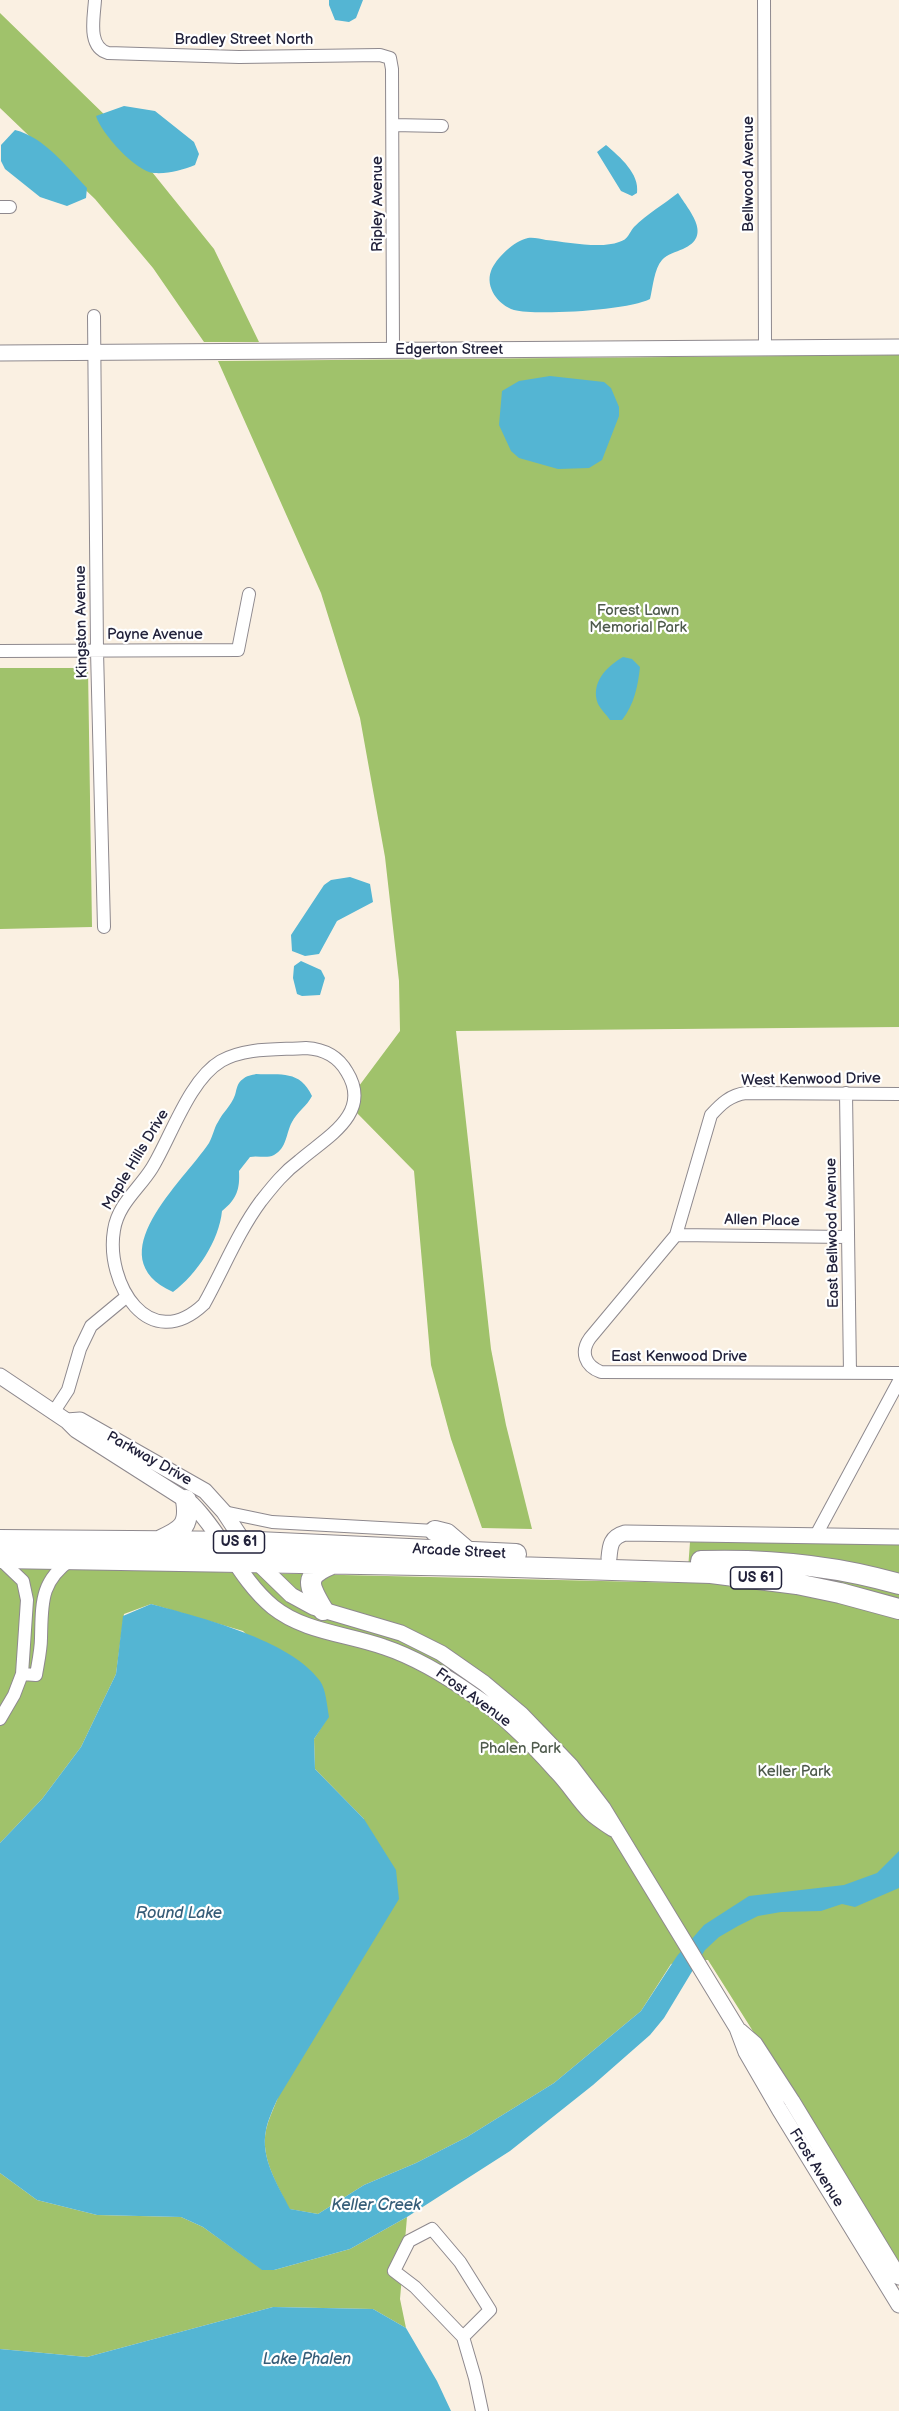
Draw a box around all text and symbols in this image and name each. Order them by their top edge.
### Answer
street label: Bradley Street North [175,31,313,49]
street label: Bellwood Avenue [740,116,758,232]
street label: Ripley Avenue [369,156,387,252]
street label: Edgerton Street [395,341,503,359]
street label: Kingston Avenue [72,565,92,679]
park label: Forest Lawn Memorial Park [589,602,687,637]
street label: Payne Avenue [107,626,203,644]
street label: West Kenwood Drive [741,1070,881,1090]
street label: Maple Hills Drive [99,1106,173,1214]
street label: East Bellwood Avenue [823,1158,843,1308]
street label: Allen Place [724,1211,800,1231]
street label: East Kenwood Drive [611,1348,747,1366]
street label: Parkway Drive [103,1428,195,1490]
road number: US 61 [214,1531,264,1553]
street label: Arcade Street [412,1541,506,1563]
road number: US 61 [730,1567,782,1589]
street label: Frost Avenue [432,1665,514,1731]
park label: Phalen Park [480,1740,560,1758]
park label: Keller Park [757,1763,831,1781]
water label: Round Lake [136,1904,222,1924]
street label: Frost Avenue [785,2125,847,2211]
water label: Keller Creek [331,2196,421,2216]
water label: Lake Phalen [263,2350,351,2370]

